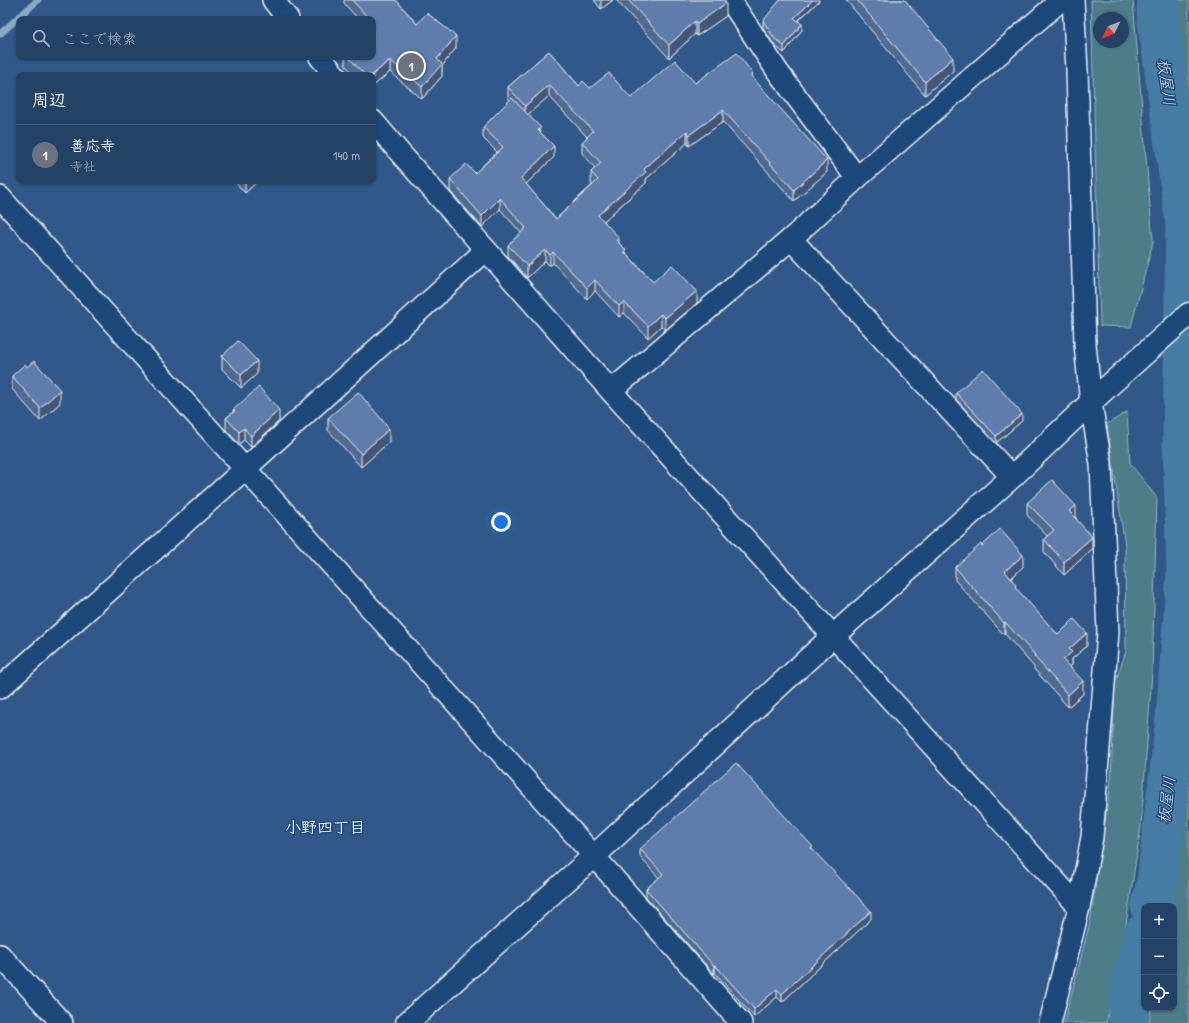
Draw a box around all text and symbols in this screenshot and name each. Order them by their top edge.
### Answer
north arrow [1093,12,1129,48]
search box [16,16,376,60]
icon: search [30,27,52,49]
text: ここで検索 [62,28,137,49]
pin: 1 [398,51,424,81]
water label: 板屋川 [1153,57,1181,107]
text: 周辺 [32,88,66,111]
text: 善応寺 [70,135,115,156]
text: 1 [43,146,47,164]
text: 140 m [333,146,360,164]
text: 寺社 [70,157,96,175]
your location [491,512,511,532]
water label: 板屋川 [1152,775,1180,825]
district label: 小野四丁目 [285,816,365,838]
map controls [1141,903,1177,1011]
button: + [1141,903,1177,939]
button: − [1141,939,1177,975]
button: locate [1141,975,1177,1011]

